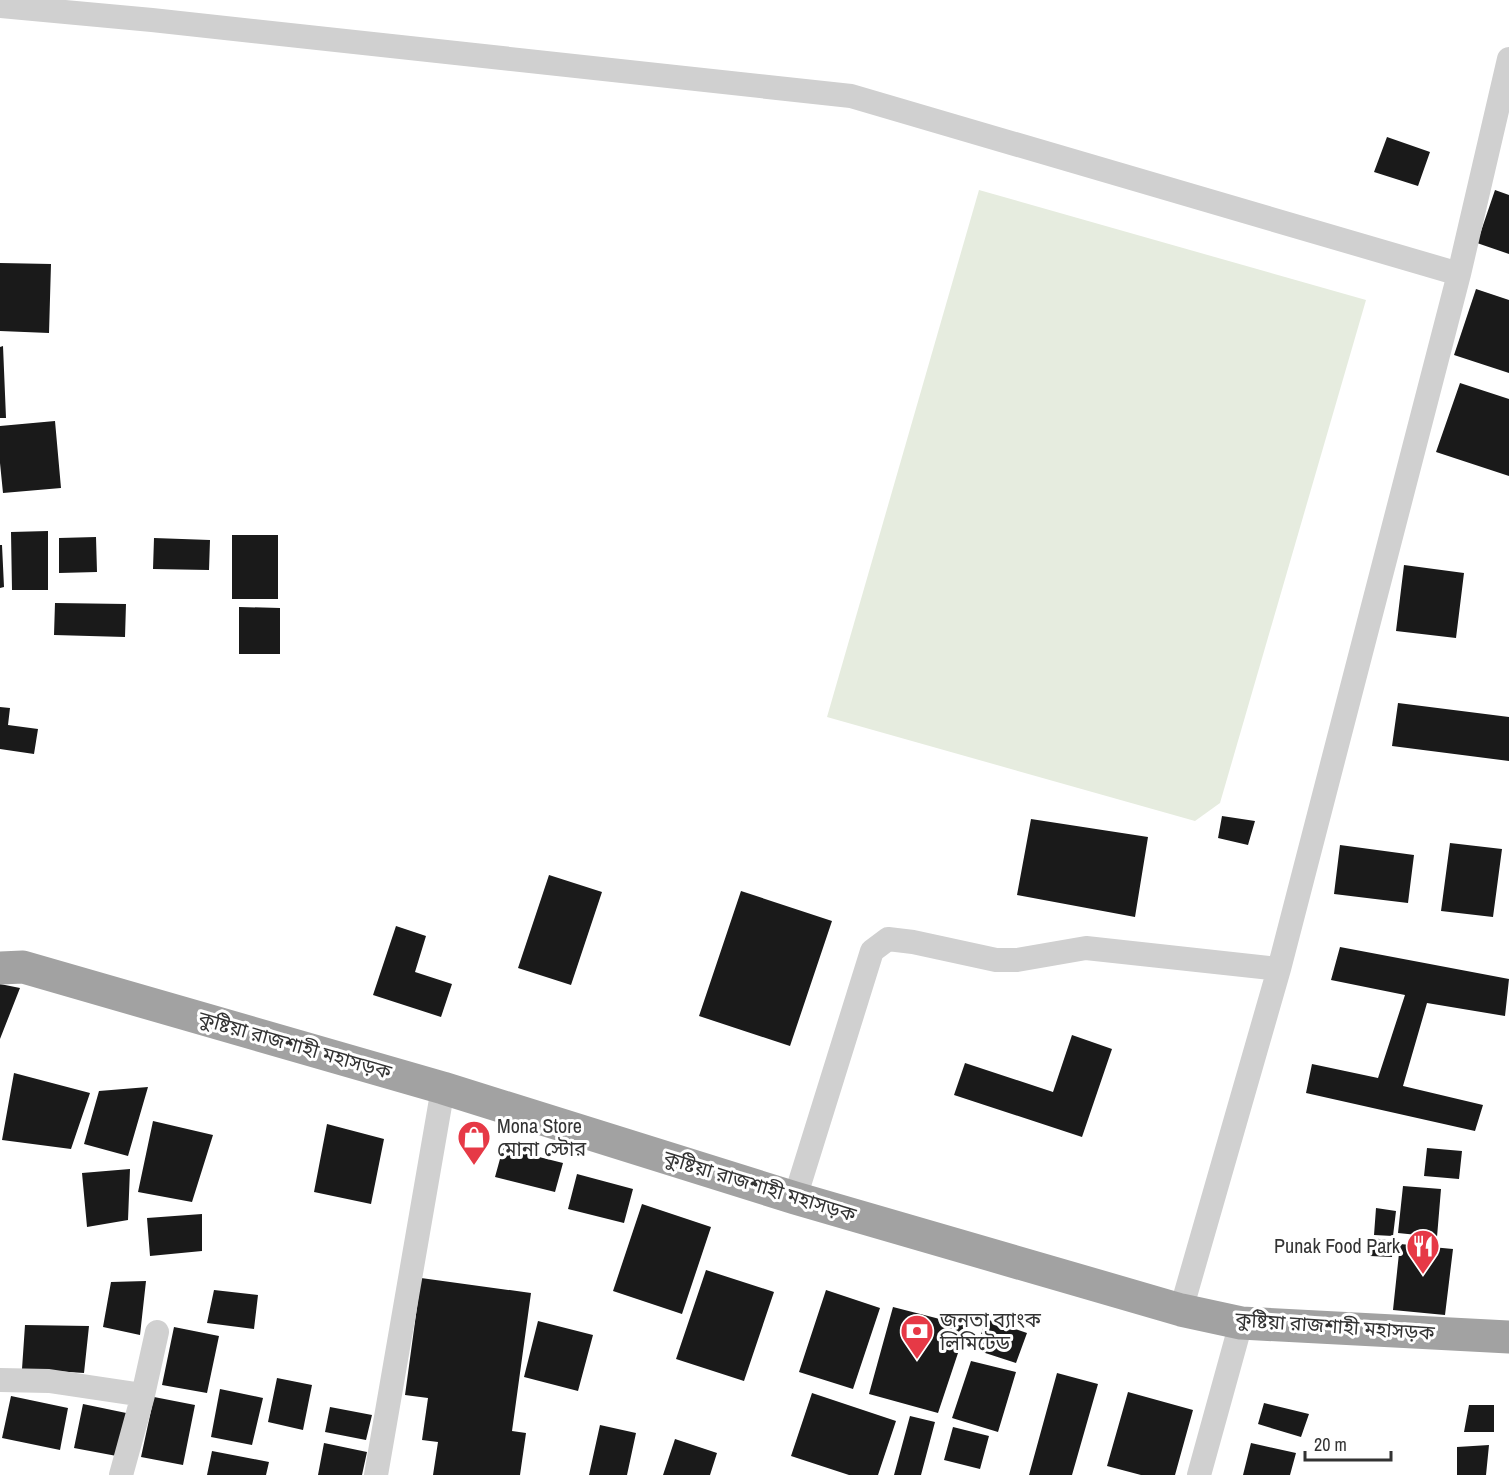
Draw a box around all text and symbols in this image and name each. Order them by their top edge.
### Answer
street label: কুষ্টিয়া রাজশাহী মহাসড়ক [195,1004,396,1085]
place label: Mona Store মোনা স্টোর [497,1112,587,1162]
shop icon: Mona Store মোনা স্টোর [456,1119,492,1166]
street label: কুষ্টিয়া রাজশাহী মহাসড়ক [660,1143,860,1228]
restaurant icon: Punak Food Park [1405,1228,1441,1275]
place label: Punak Food Park [1274,1232,1401,1259]
street label: কুষ্টিয়া রাজশাহী মহাসড়ক [1234,1305,1436,1346]
place label: জনতা ব্যাংক লিমিটেড [939,1306,1042,1356]
bank icon: জনতা ব্যাংক লিমিটেড [899,1313,935,1360]
scale bar [1305,1424,1390,1462]
text: 20 m [1314,1432,1347,1457]

